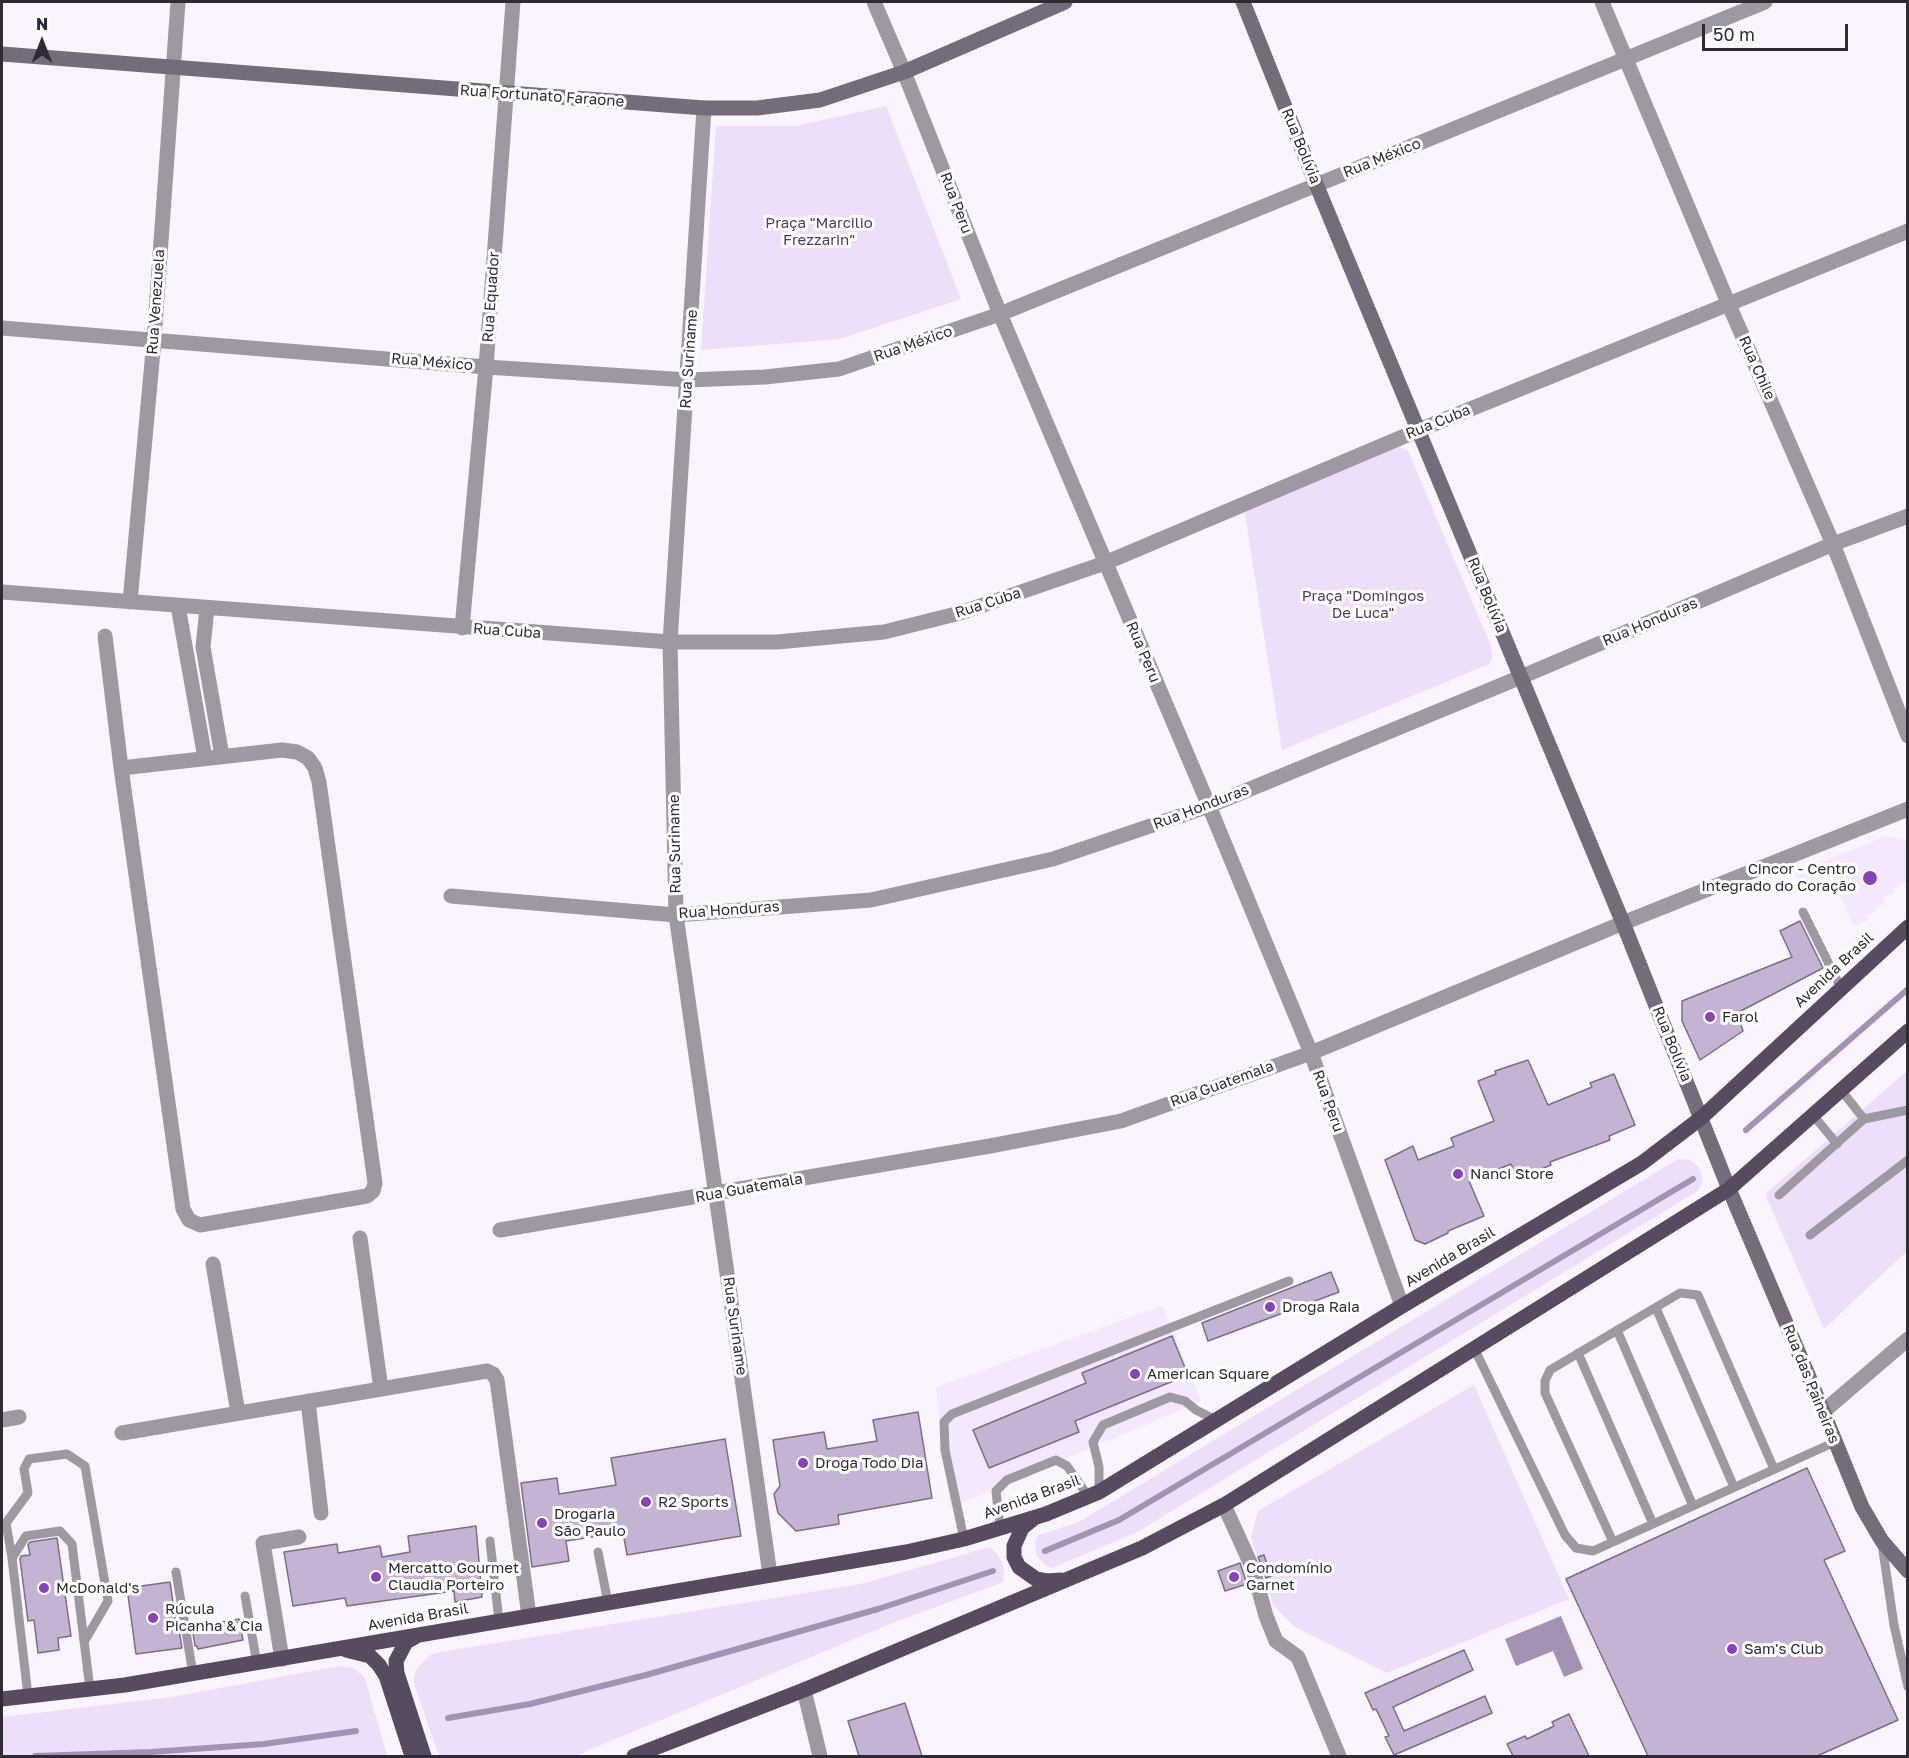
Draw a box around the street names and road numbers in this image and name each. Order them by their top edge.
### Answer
street label: Rua Fortunato Faraone [459,81,625,111]
street label: Rua Bolívia [1278,106,1324,186]
street label: Rua México [1341,134,1423,182]
street label: Rua Peru [936,170,976,236]
street label: Rua Venezuela [143,249,169,355]
street label: Rua Equador [479,251,503,343]
street label: Rua Suriname [677,309,701,409]
street label: Rua México [871,322,955,366]
street label: Rua Chile [1735,333,1779,403]
street label: Rua México [390,349,474,375]
street label: Rua Cuba [1403,401,1473,443]
street label: Rua Bolívia [1464,555,1510,635]
street label: Rua Cuba [953,584,1023,622]
street label: Rua Honduras [1600,594,1700,650]
street label: Rua Peru [1122,619,1164,685]
street label: Rua Cuba [472,620,542,642]
street label: Rua Honduras [1151,780,1251,834]
street label: Rua Suriname [665,794,685,894]
street label: Rua Honduras [678,897,780,923]
street label: Avenida Brasil [1791,929,1877,1011]
street label: Rua Bolívia [1649,1004,1695,1084]
street label: Rua Guatemala [1168,1057,1276,1111]
street label: Rua Peru [1309,1068,1347,1134]
street label: Rua Guatemala [694,1170,804,1206]
street label: Avenida Brasil [1402,1223,1498,1291]
street label: Rua Suriname [719,1276,751,1376]
street label: Rua das Paineiras [1779,1322,1843,1446]
street label: Avenida Brasil [981,1471,1083,1523]
street label: Avenida Brasil [366,1599,470,1635]

